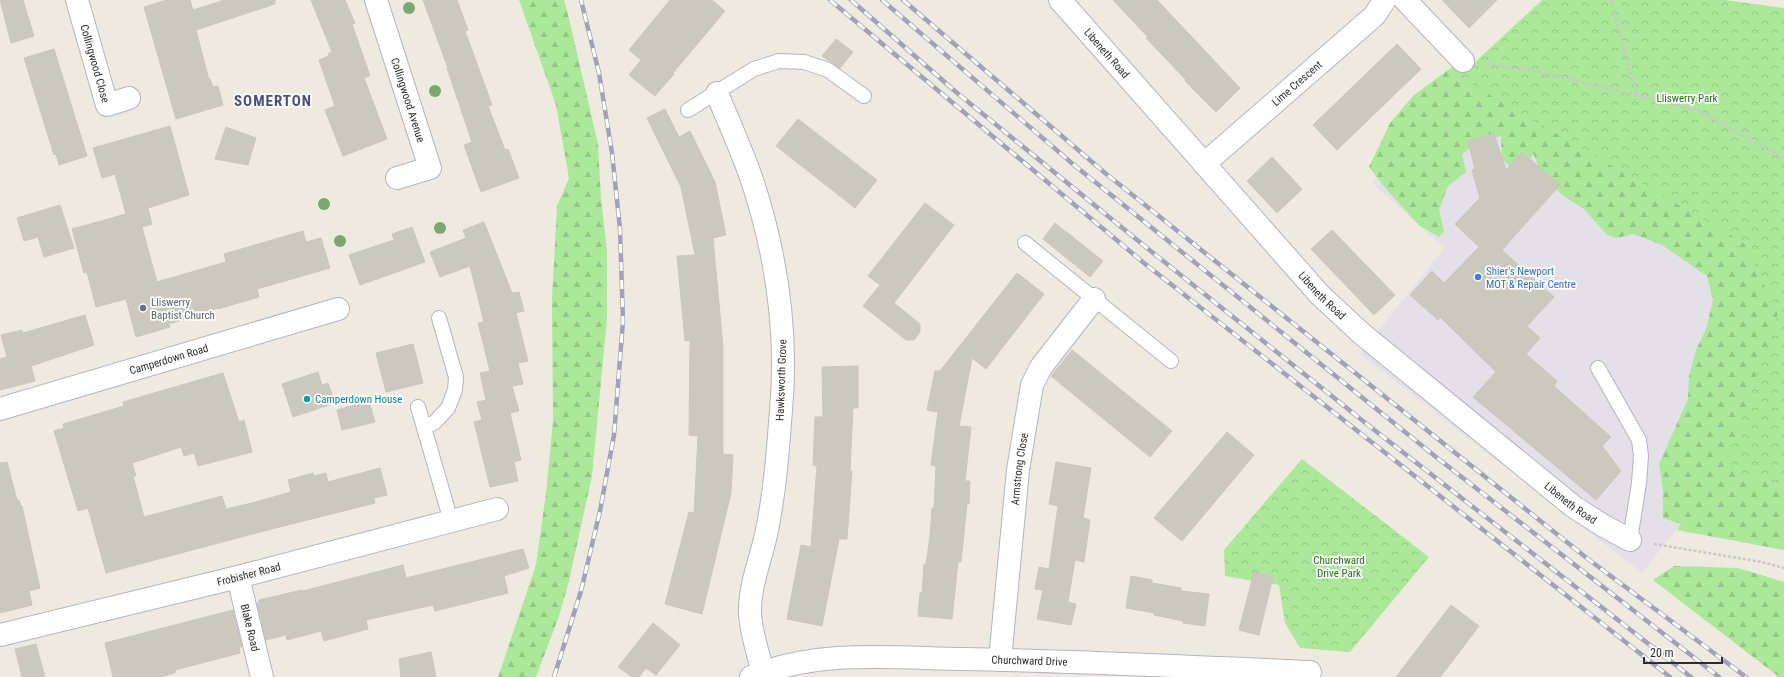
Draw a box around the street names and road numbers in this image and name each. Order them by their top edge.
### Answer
street label: Collingwood Close [77,23,112,104]
street label: Libeneth Road [1081,26,1132,81]
street label: Collingwood Avenue [388,56,427,144]
street label: Lime Crescent [1269,58,1325,109]
street label: Libeneth Road [1295,269,1348,322]
street label: Hawksworth Grove [774,339,789,421]
street label: Camperdown Road [128,342,210,377]
street label: Armstrong Close [1009,432,1031,506]
street label: Libeneth Road [1542,479,1599,527]
street label: Frobisher Road [216,560,282,589]
street label: Blake Road [238,603,262,653]
street label: Churchward Drive [991,654,1068,669]

